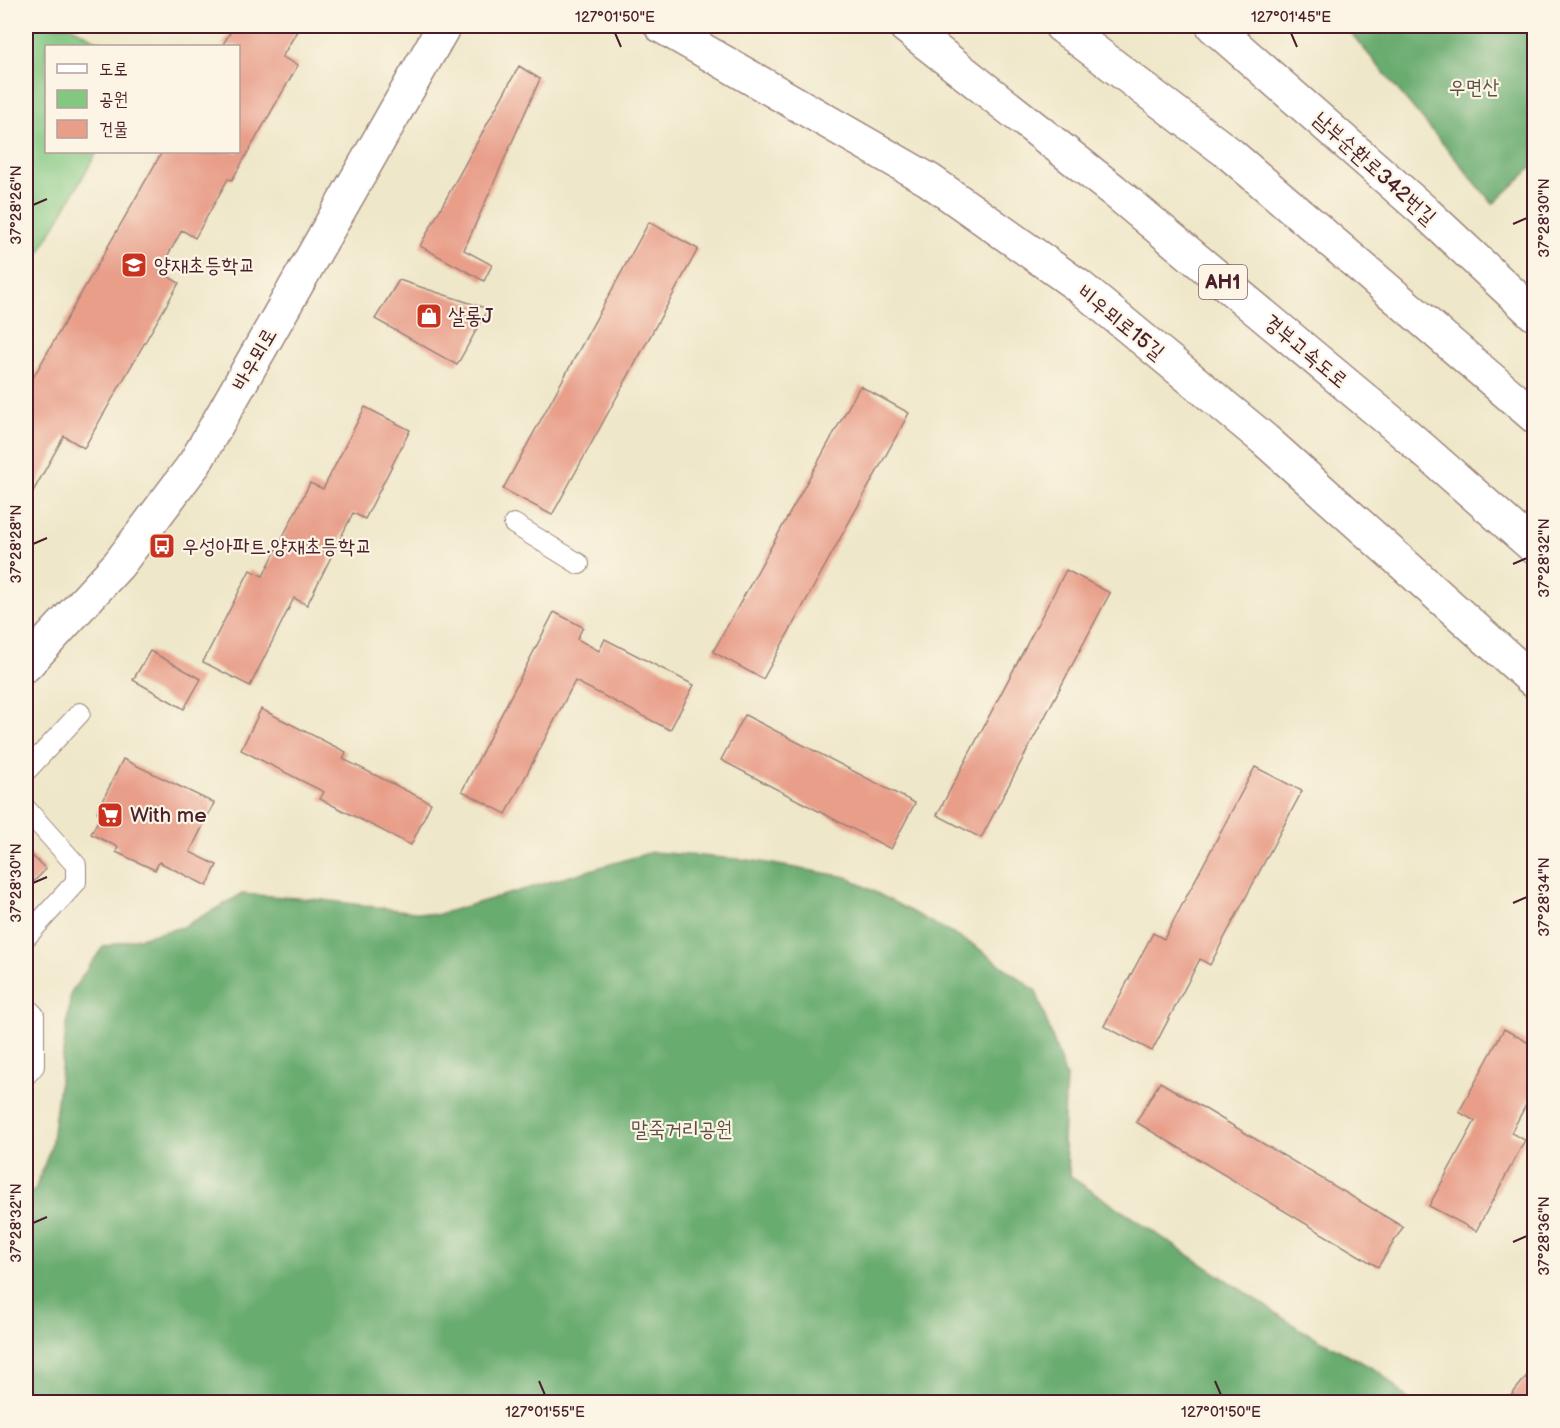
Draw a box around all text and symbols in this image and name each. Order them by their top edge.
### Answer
text: 127°01'50"E [575,8,655,27]
text: 127°01'45"E [1251,8,1331,27]
legend [45,45,240,153]
text: 도로 [99,59,128,80]
park label: 우면산 [1449,75,1499,100]
text: 공원 [99,89,128,110]
street label: 남부순환로342번길 [1308,107,1441,230]
text: 건물 [99,119,128,140]
text: 37°28'26"N [7,165,26,245]
text: 37°28'30"N [1535,178,1554,258]
school or university icon: 양재초등학교 [119,250,149,280]
place label: 양재초등학교 [154,253,255,278]
road number: AH1 [1199,265,1247,299]
street label: 비우뫼로15길 [1072,280,1169,365]
shop icon: 살롱J [414,301,444,331]
place label: 살롱J [448,304,494,329]
street label: 경부고속도로 [1259,309,1353,394]
street label: 바우뫼로 [227,324,282,395]
text: 37°28'28"N [7,505,26,583]
text: 37°28'32"N [1535,518,1554,598]
bus stop icon: 우성아파트.양재초등학교 [147,531,177,561]
place label: 우성아파트.양재초등학교 [182,534,372,559]
supermarket icon: With me [95,800,125,830]
place label: With me [130,803,207,828]
text: 37°28'30"N [7,843,26,923]
text: 37°28'34"N [1535,857,1554,937]
park label: 말죽거리공원 [631,1117,733,1142]
text: 37°28'32"N [7,1183,26,1263]
text: 37°28'36"N [1535,1196,1554,1276]
text: 127°01'55"E [505,1403,585,1422]
text: 127°01'50"E [1181,1403,1261,1422]

